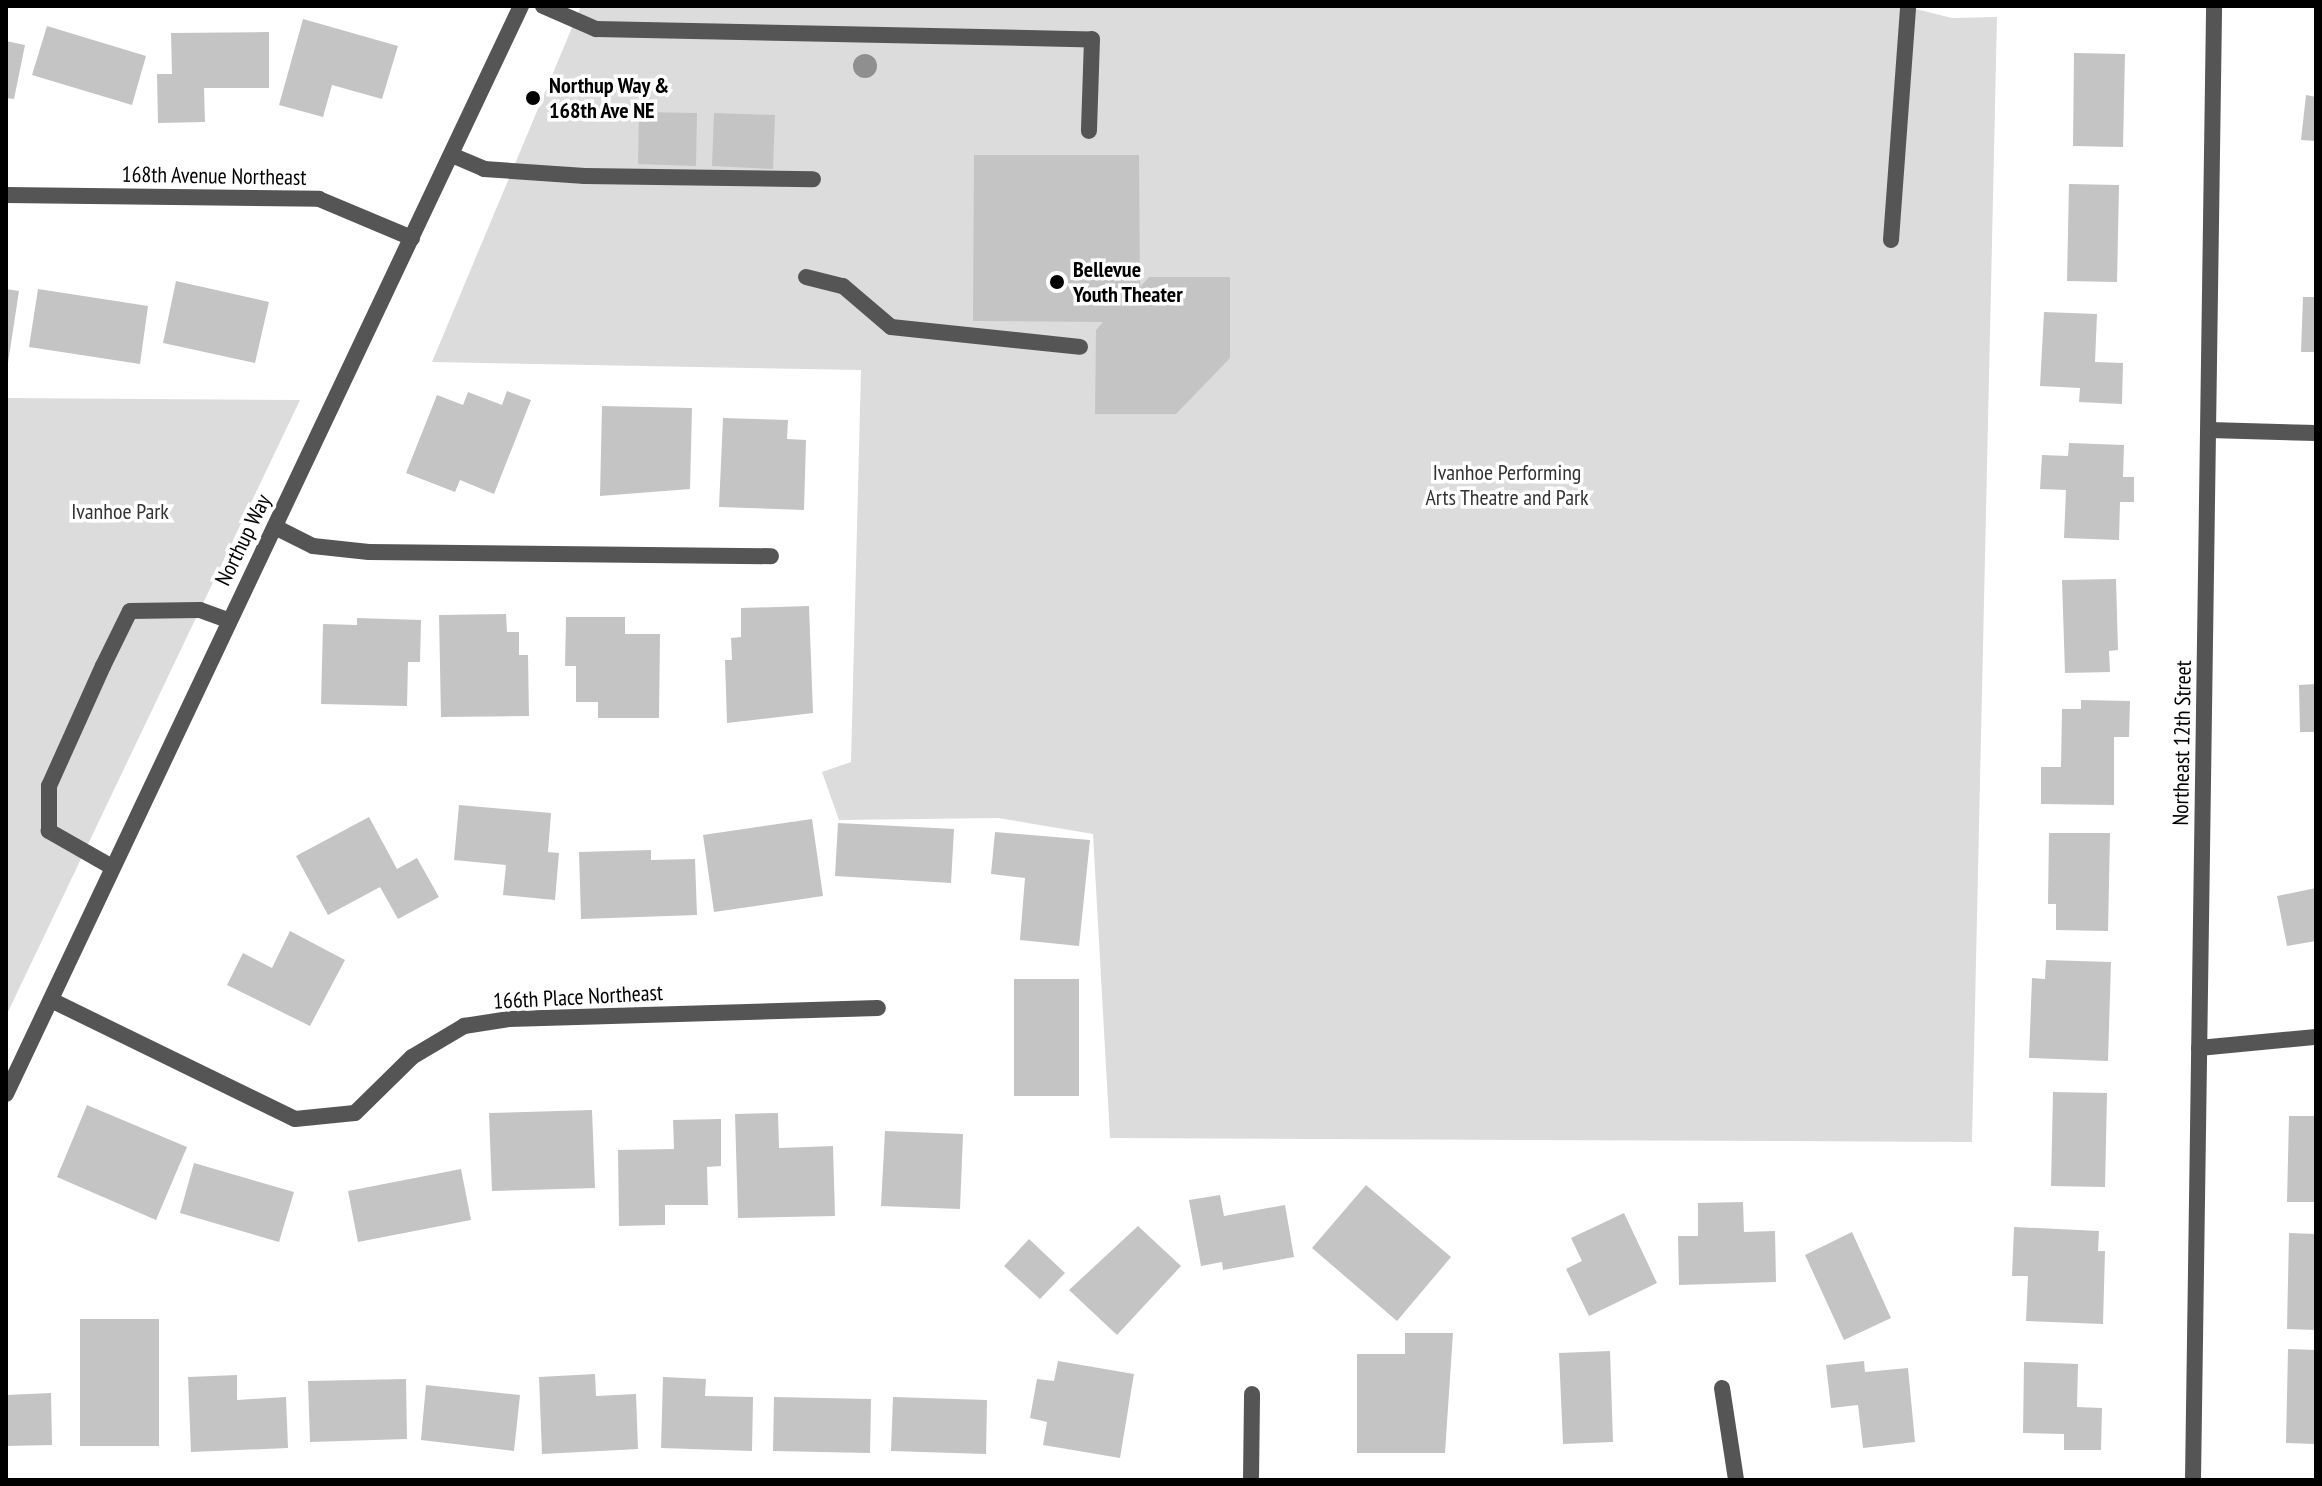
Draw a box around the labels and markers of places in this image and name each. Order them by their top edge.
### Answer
place label: Northup Way & 168th Ave NE [549,72,670,124]
marker: Northup Way & 168th Ave NE [524,89,542,107]
place label: Bellevue Youth Theater [1073,256,1183,308]
marker: Bellevue Youth Theater [1048,273,1066,291]

